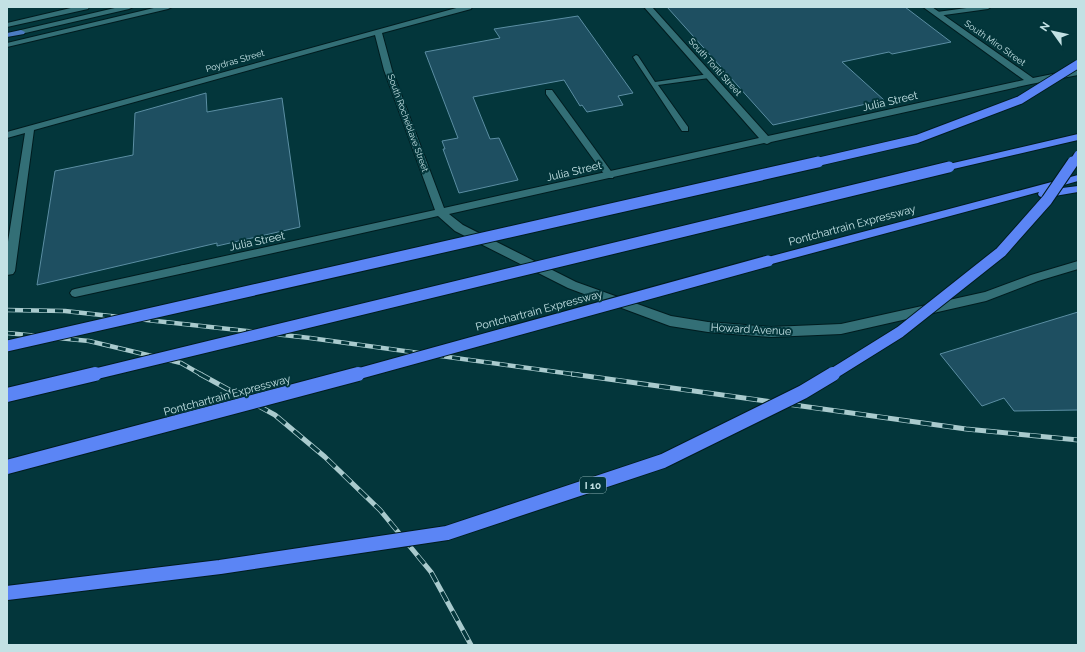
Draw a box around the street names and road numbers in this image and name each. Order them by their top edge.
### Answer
street label: South Miro Street [963,18,1027,68]
street label: South Tonti Street [687,36,743,98]
street label: Poydras Street [204,48,266,74]
street label: South Rocheblave Street [386,73,430,173]
street label: Julia Street [861,89,919,114]
street label: Julia Street [545,159,603,184]
street label: Pontchartrain Expressway [787,202,917,249]
street label: Julia Street [228,229,286,254]
street label: Pontchartrain Expressway [474,287,604,334]
street label: Howard Avenue [710,321,792,338]
street label: Pontchartrain Expressway [162,372,292,419]
road number: I 10 [580,477,606,493]

